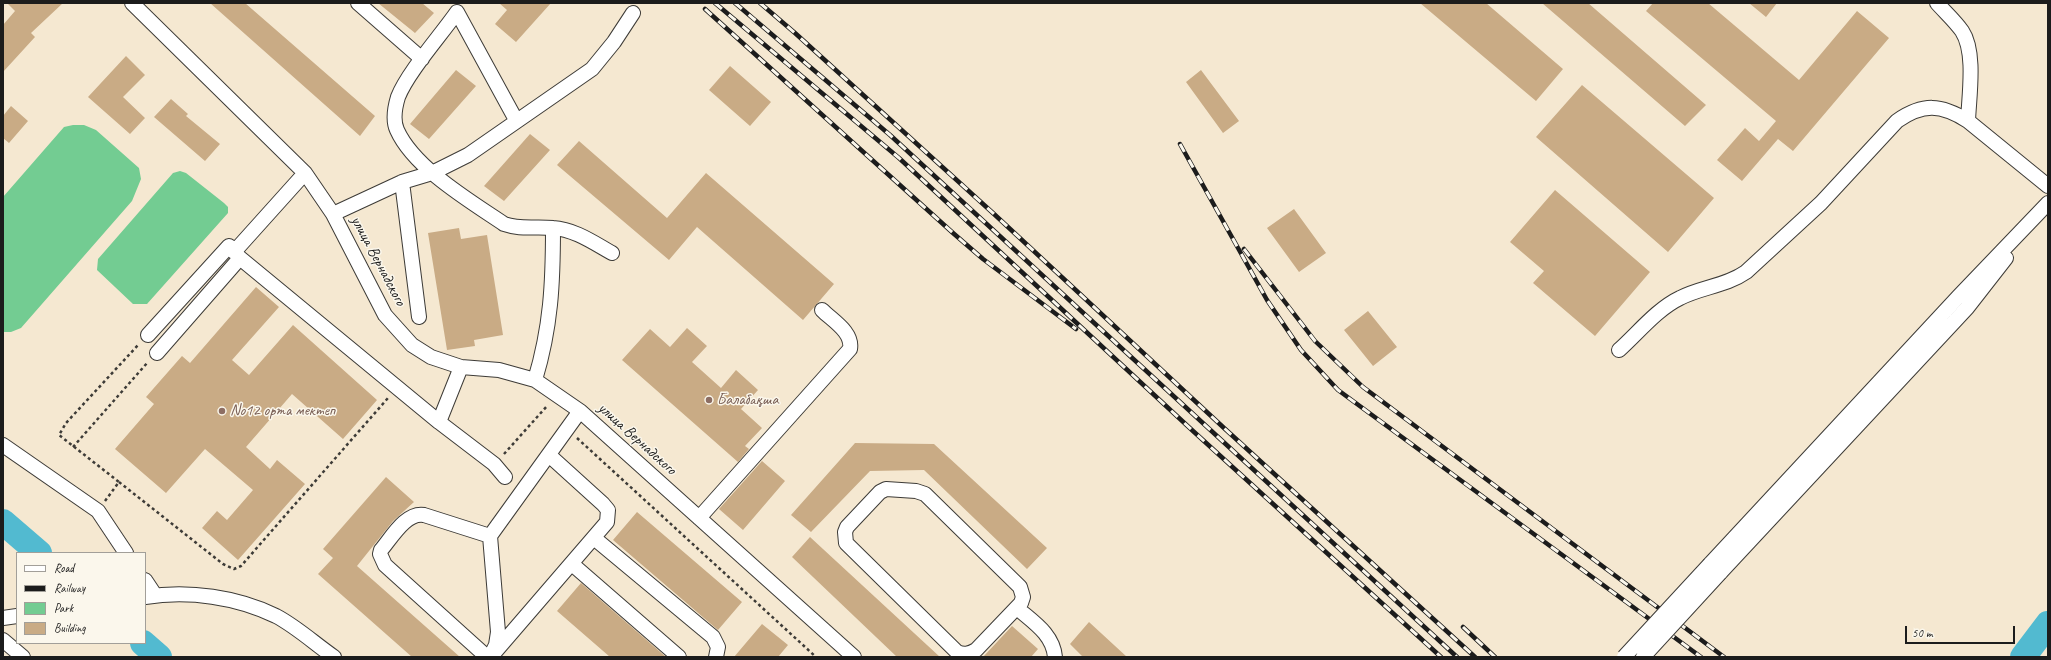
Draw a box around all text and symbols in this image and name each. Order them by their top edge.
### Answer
street label: улица Вернадского [346,213,410,309]
place label: Балабақша [717,390,778,410]
marker: Балабақша [704,395,714,405]
street label: улица Вернадского [594,399,680,479]
place label: No12 орта мектеп [230,401,335,421]
marker: No12 орта мектеп [217,406,227,416]
legend [16,552,146,644]
text: Road [54,560,74,576]
text: Railway [54,580,85,596]
text: Park [54,600,73,616]
scale bar [1907,618,2017,644]
text: Building [54,620,86,636]
text: 50 m [1912,625,1932,641]

